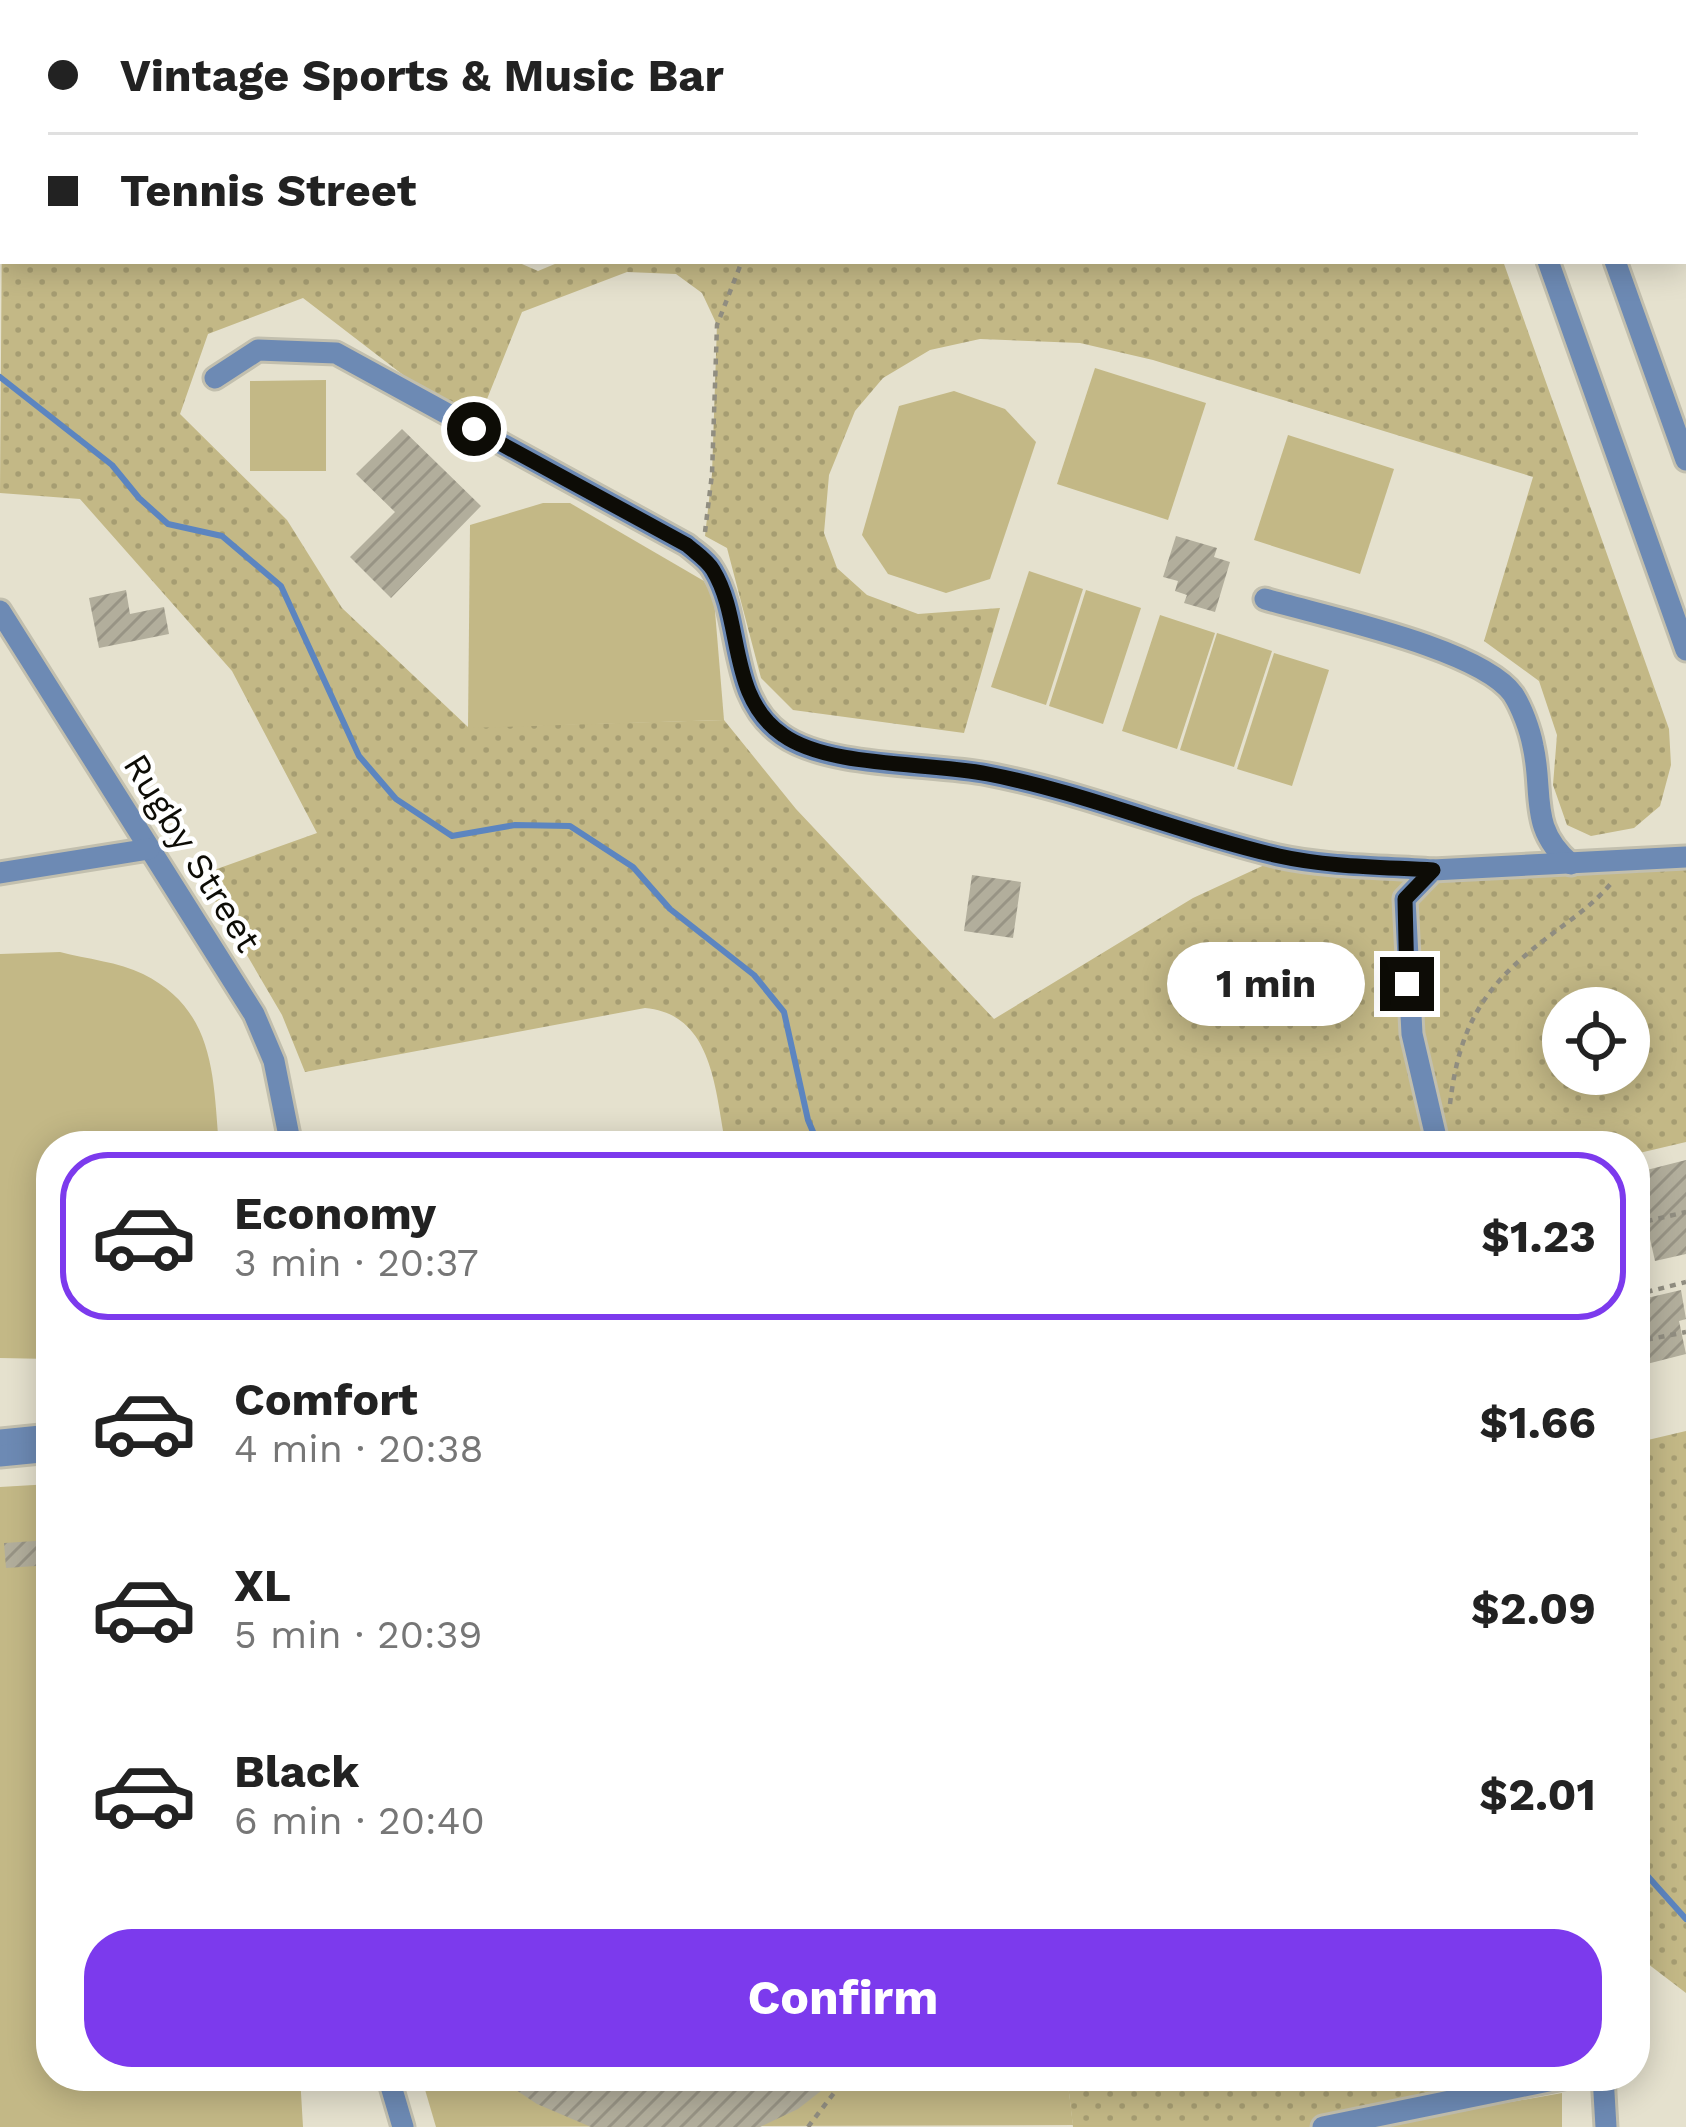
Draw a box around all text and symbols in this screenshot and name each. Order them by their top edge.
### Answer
text: Vintage Sports & Music Bar [120,49,724,102]
text: Tennis Street [120,164,416,217]
route start [447,402,501,456]
street label: Rugby Street [115,746,269,960]
callout: 1 min [1167,942,1365,1026]
route end [1380,957,1434,1011]
text: 1 min [1216,961,1316,1006]
map controls [1542,987,1650,1095]
button: locate [1542,987,1650,1095]
icon: car [90,1182,198,1290]
text: Economy [234,1187,436,1240]
text: $1.23 [1481,1210,1596,1263]
text: 3 min · 20:37 [234,1240,479,1285]
icon: car [90,1368,198,1476]
text: Comfort [234,1373,418,1426]
text: $1.66 [1480,1396,1596,1449]
text: 4 min · 20:38 [234,1426,484,1471]
icon: car [90,1554,198,1662]
text: XL [234,1559,291,1612]
text: $2.09 [1471,1582,1596,1635]
text: 5 min · 20:39 [234,1612,482,1657]
icon: car [90,1740,198,1848]
text: Black [234,1745,359,1798]
text: $2.01 [1479,1768,1596,1821]
text: 6 min · 20:40 [234,1798,485,1843]
button: Confirm [84,1929,1602,2067]

